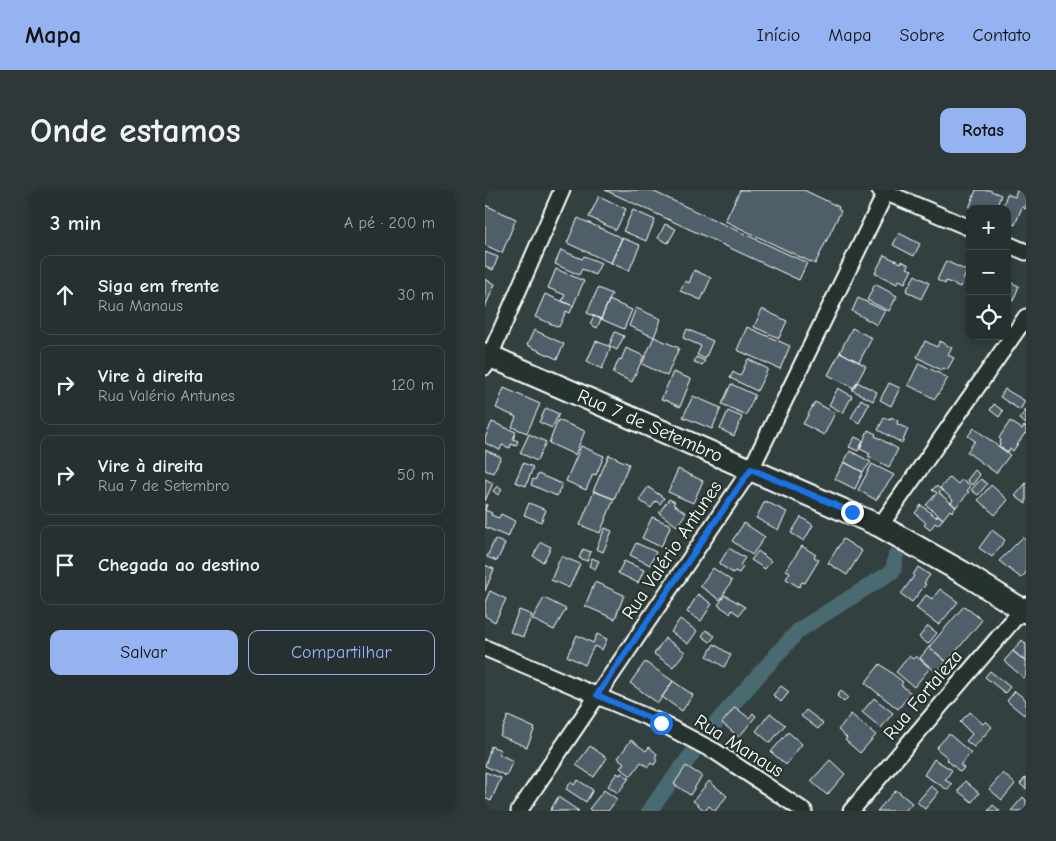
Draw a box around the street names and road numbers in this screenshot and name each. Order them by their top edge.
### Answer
street label: Rua 7 de Setembro [574,385,726,467]
street label: Rua Valério Antunes [617,476,727,624]
street label: Rua Fortaleza [879,646,967,744]
street label: Rua Manaus [690,710,788,782]

